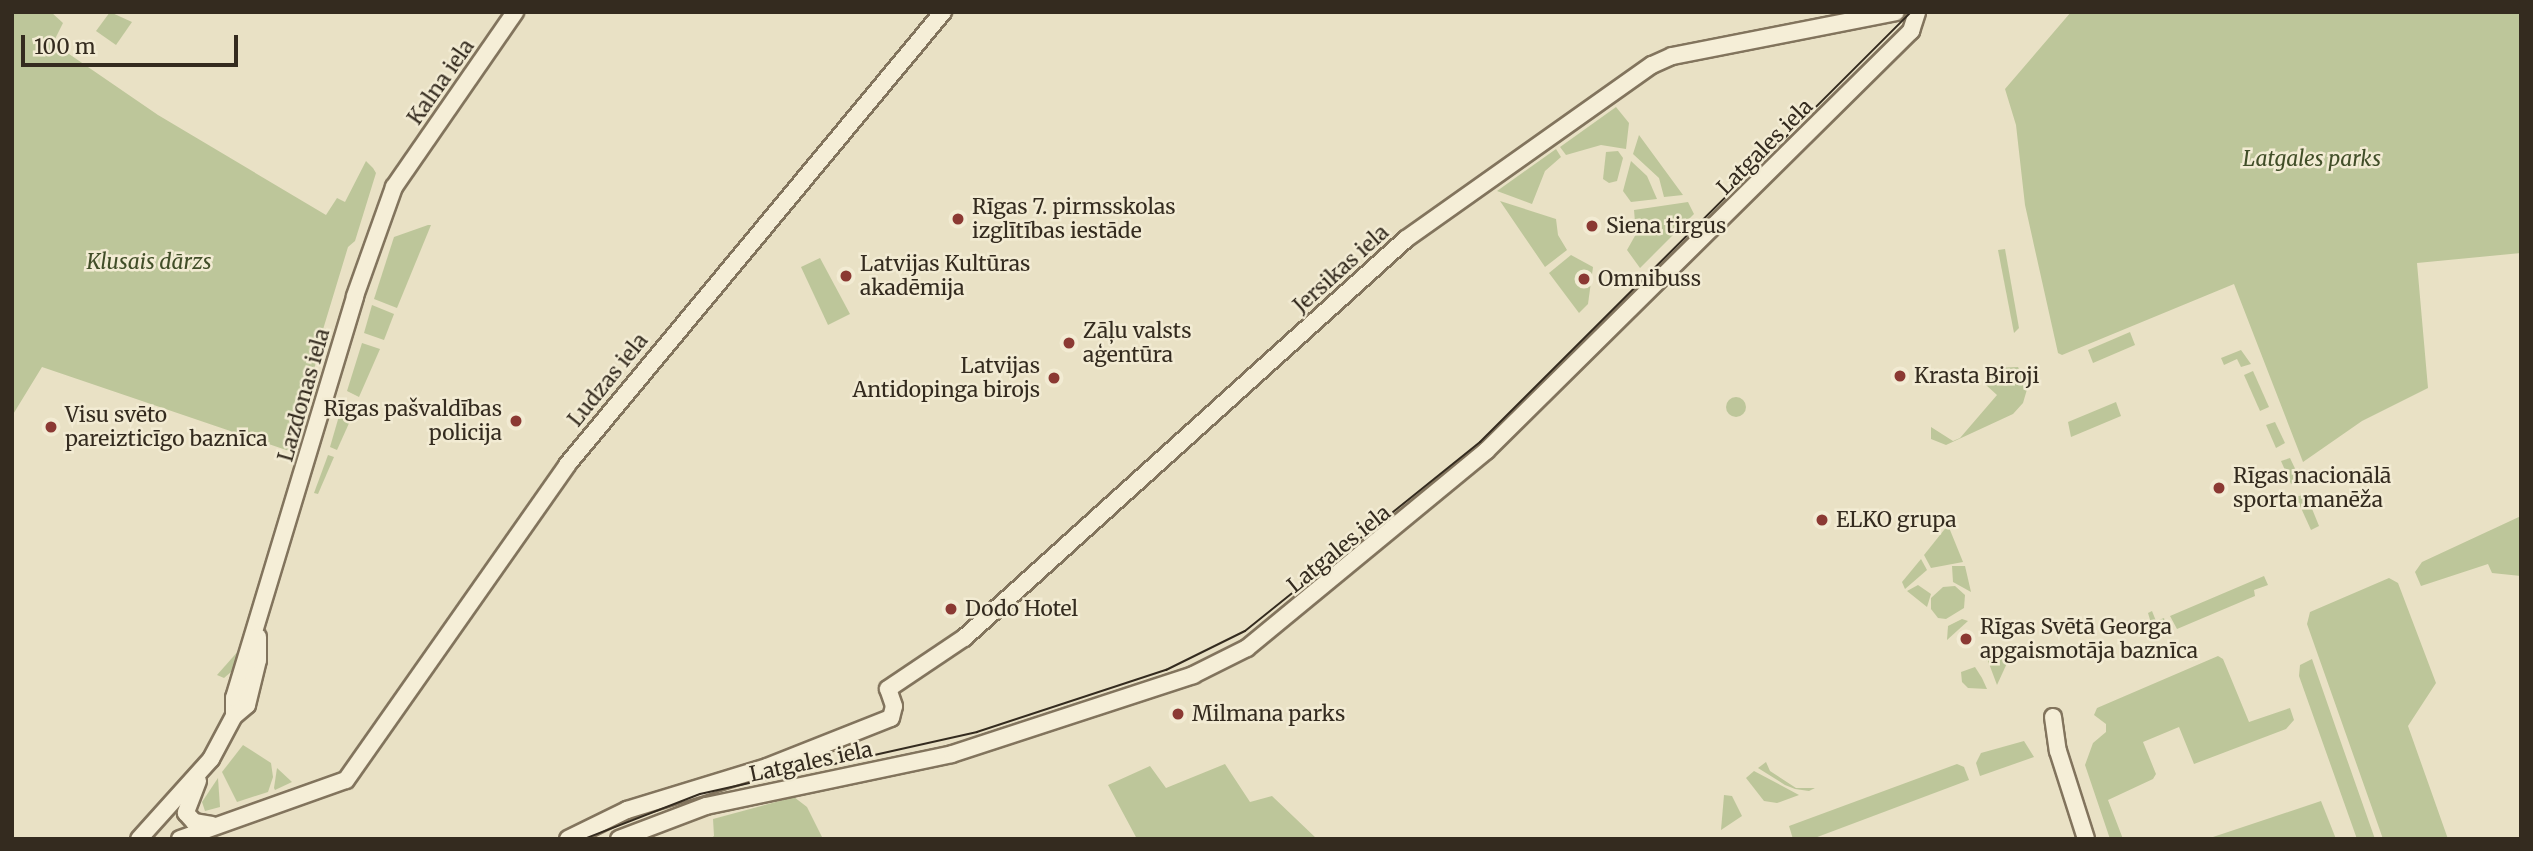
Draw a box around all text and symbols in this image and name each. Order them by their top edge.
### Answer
scale bar [24,21,242,65]
text: 100 m [34,33,96,60]
street label: Kalna iela [402,34,480,130]
street label: Latgales iela [1712,94,1818,200]
park label: Latgales parks [2243,146,2381,172]
place label: Rīgas 7. pirmsskolas izglītības iestāde [972,194,1176,244]
marker: Rīgas 7. pirmsskolas izglītības iestāde [950,211,966,227]
place label: Siena tirgus [1606,213,1726,239]
marker: Siena tirgus [1584,218,1600,234]
street label: Jersikas iela [1288,220,1394,318]
park label: Klusais dārzs [86,249,212,275]
place label: Latvijas Kultūras akadēmija [860,251,1030,301]
place label: Omnibuss [1598,266,1701,292]
marker: Latvijas Kultūras akadēmija [838,268,854,284]
marker: Omnibuss [1576,271,1592,287]
place label: Zāļu valsts aģentūra [1083,318,1191,368]
street label: Lazdonas iela [273,326,335,464]
street label: Ludzas iela [563,328,653,432]
marker: Zāļu valsts aģentūra [1061,335,1077,351]
place label: Latvijas Antidopinga birojs [852,353,1040,403]
place label: Krasta Biroji [1914,363,2039,389]
marker: Krasta Biroji [1892,368,1908,384]
marker: Latvijas Antidopinga birojs [1046,370,1062,386]
place label: Rīgas pašvaldības policija [323,396,502,446]
place label: Visu svēto pareizticīgo baznīca [65,402,267,452]
marker: Rīgas pašvaldības policija [508,413,524,429]
marker: Visu svēto pareizticīgo baznīca [43,419,59,435]
place label: Rīgas nacionālā sporta manēža [2233,463,2391,513]
marker: Rīgas nacionālā sporta manēža [2211,480,2227,496]
street label: Latgales iela [1283,500,1395,598]
place label: ELKO grupa [1836,507,1957,533]
marker: ELKO grupa [1814,512,1830,528]
place label: Dodo Hotel [965,596,1078,622]
marker: Dodo Hotel [943,601,959,617]
place label: Rīgas Svētā Georga apgaismotāja baznīca [1980,614,2198,664]
marker: Rīgas Svētā Georga apgaismotāja baznīca [1958,631,1974,647]
place label: Milmana parks [1192,701,1345,727]
marker: Milmana parks [1170,706,1186,722]
street label: Latgales iela [747,737,875,787]

